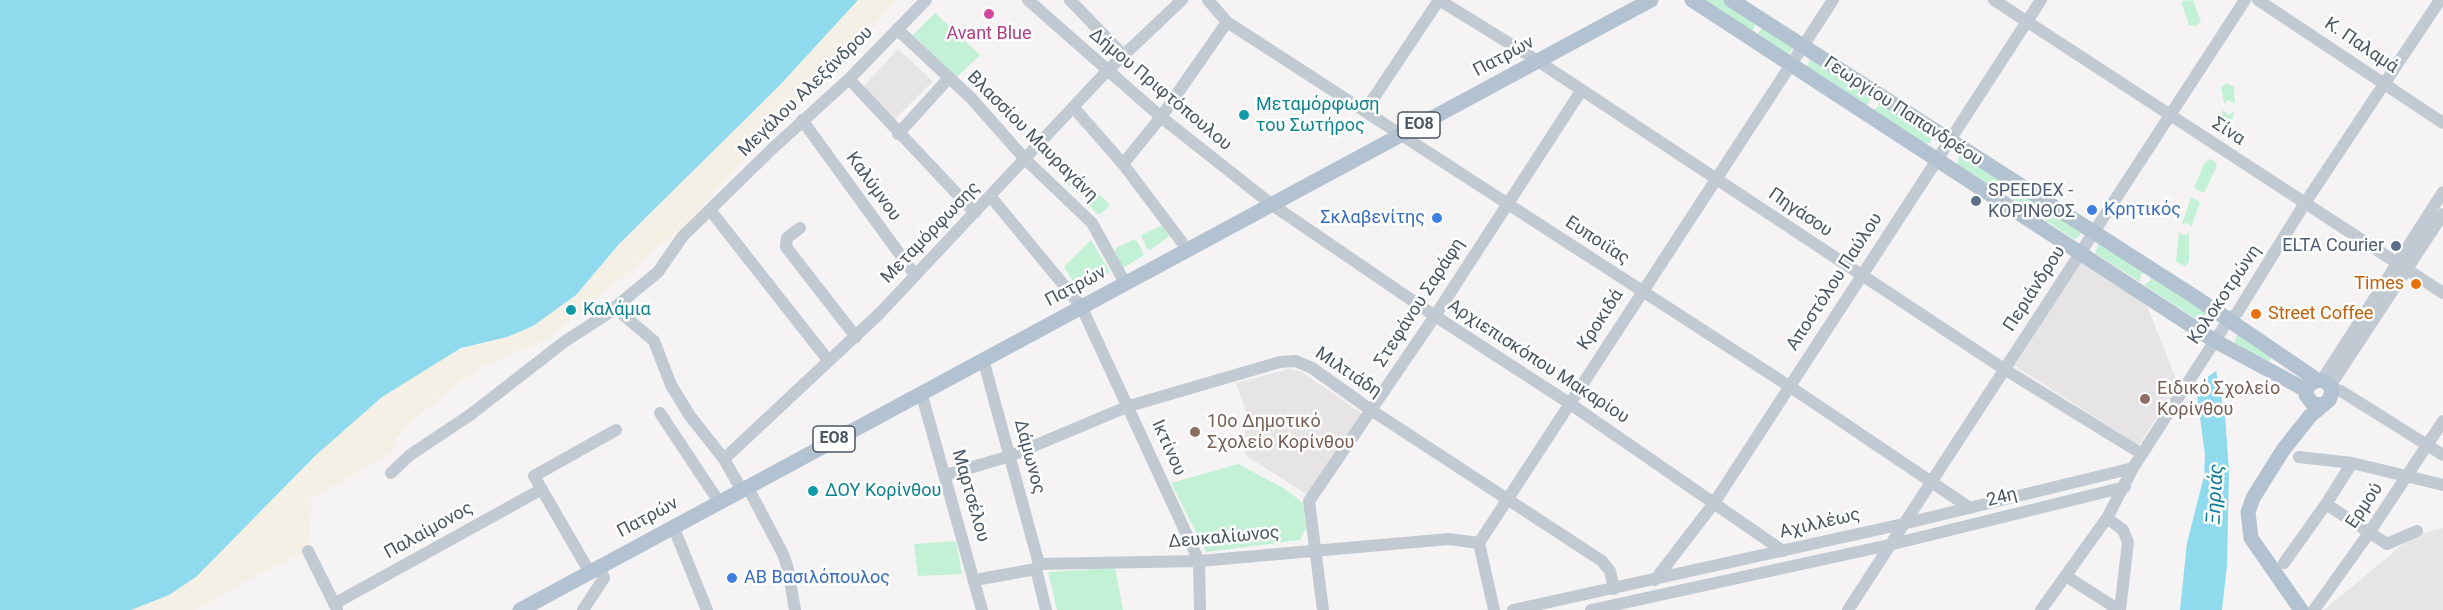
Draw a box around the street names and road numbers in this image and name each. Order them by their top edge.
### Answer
street label: Κ. Παλαμά [2320,14,2402,78]
street label: Μεγάλου Αλεξάνδρου [734,22,878,162]
street label: Δήμου Πριφτόπουλου [1084,24,1236,156]
street label: Πατρών [1470,32,1538,82]
street label: Γεωργίου Παπανδρέου [1820,53,1986,171]
street label: Βλασσίου Μαυραγάνη [962,67,1102,207]
road number: ΕΟ8 [1398,112,1440,138]
street label: Σίνα [2207,113,2249,151]
street label: Καλύμνου [841,148,905,226]
street label: Μεταμόρφωσης [877,178,985,288]
street label: Πηγάσου [1764,184,1836,242]
street label: Αποστόλου Παύλου [1782,209,1888,355]
street label: Ευποιΐας [1561,212,1633,270]
street label: Στεφάνου Σαράφη [1370,235,1470,371]
street label: Κολοκοτρώνη [2184,241,2266,349]
street label: Περιάνδρου [1999,242,2071,336]
street label: Πατρών [1042,262,1110,312]
street label: Κροκιδά [1573,286,1629,354]
street label: Αρχιεπισκόπου Μακαρίου [1443,295,1633,429]
street label: Μιλτιάδη [1311,343,1385,403]
street label: Δάμωνος [1009,417,1049,497]
street label: Ικτίνου [1146,417,1190,479]
road number: ΕΟ8 [813,426,855,452]
street label: Μαρτσέλου [947,447,993,545]
street label: Ερμού [2342,479,2388,533]
street label: 24η [1985,484,2019,512]
street label: Πατρών [614,493,682,543]
street label: Παλαίμονος [381,498,477,564]
street label: Αχιλλέως [1778,504,1862,544]
street label: Δευκαλίωνος [1167,522,1281,554]

